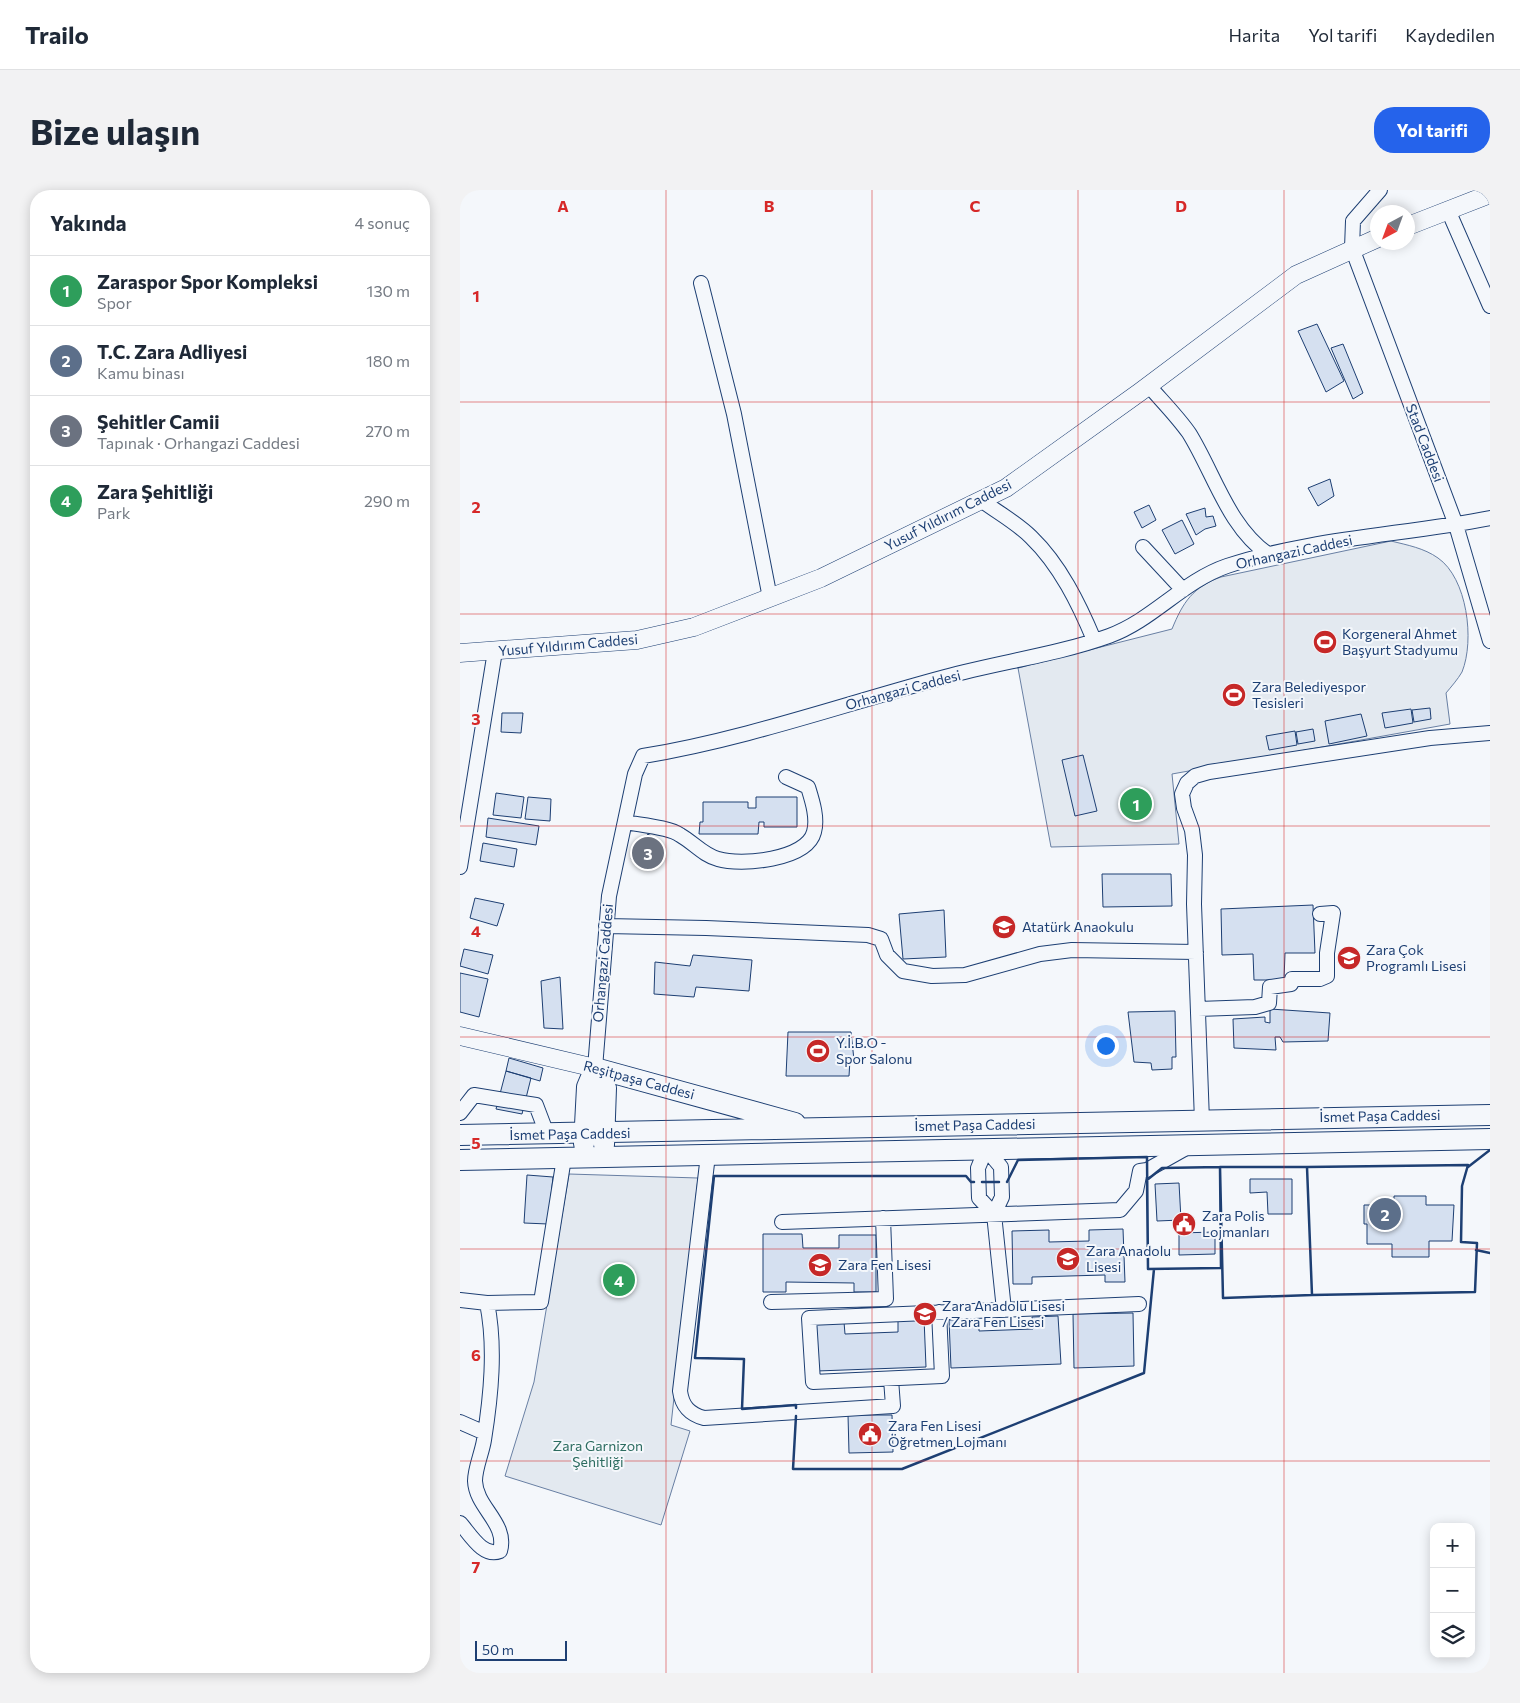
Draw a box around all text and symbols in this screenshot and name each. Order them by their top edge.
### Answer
text: Trailo [25,20,89,49]
text: Harita [1229,24,1280,46]
text: Yol tarifi [1308,24,1377,46]
text: Kaydedilen [1405,24,1495,46]
button: Yol tarifi [1374,107,1490,153]
text: Bize ulaşın [30,109,200,152]
text: A [557,196,569,215]
text: B [764,196,775,215]
text: C [970,196,981,215]
text: D [1175,196,1187,215]
north arrow [1370,205,1415,250]
text: Yakında [50,210,127,235]
text: 4 sonuç [354,213,410,232]
text: Zaraspor Spor Kompleksi [97,270,318,293]
text: 1 [62,281,70,300]
text: 130 m [367,281,410,300]
text: 1 [472,286,480,305]
text: Spor [97,293,132,312]
text: T.C. Zara Adliyesi [97,340,247,363]
text: 2 [61,351,71,370]
text: 180 m [366,351,410,370]
text: Kamu binası [97,363,185,382]
street label: Stad Caddesi [1403,401,1448,484]
text: Şehitler Camii [97,410,220,433]
text: 3 [61,421,71,440]
text: 270 m [365,421,410,440]
text: Tapınak · Orhangazi Caddesi [97,433,300,452]
street label: Yusuf Yıldırım Caddesi [882,475,1014,554]
text: Zara Şehitliği [97,480,213,503]
text: 4 [61,491,71,510]
text: 290 m [364,491,410,510]
text: 2 [471,497,481,516]
text: Park [97,503,130,522]
street label: Orhangazi Caddesi [1234,531,1354,572]
place label: Korgeneral Ahmet Başyurt Stadyumu [1342,625,1458,658]
sports icon: Korgeneral Ahmet Başyurt Stadyumu [1312,629,1338,655]
street label: Yusuf Yıldırım Caddesi [497,630,638,659]
street label: Orhangazi Caddesi [843,666,962,713]
place label: Zara Belediyespor Tesisleri [1252,678,1367,711]
sports icon: Zara Belediyespor Tesisleri [1221,682,1247,708]
text: 3 [471,709,481,728]
pin: 1 [1120,785,1152,823]
pin: 3 [632,834,664,872]
street label: Orhangazi Caddesi [589,903,616,1023]
school or university icon: Atatürk Anaokulu [991,914,1017,940]
place label: Atatürk Anaokulu [1022,918,1134,935]
text: 4 [471,921,481,940]
place label: Zara Çok Programlı Lisesi [1366,941,1466,974]
school or university icon: Zara Çok Programlı Lisesi [1336,945,1362,971]
your location [1093,1033,1119,1059]
place label: Y.İ.B.O - Spor Salonu [836,1034,912,1067]
sports icon: Y.İ.B.O - Spor Salonu [805,1038,831,1064]
street label: Reşitpaşa Caddesi [582,1056,697,1103]
street label: İsmet Paşa Caddesi [1319,1106,1441,1125]
street label: İsmet Paşa Caddesi [914,1115,1036,1134]
street label: İsmet Paşa Caddesi [509,1124,631,1143]
text: 5 [471,1133,481,1152]
pin: 2 [1369,1195,1401,1233]
place label: Zara Polis Lojmanları [1202,1207,1270,1240]
public building icon: Zara Polis Lojmanları [1171,1211,1197,1237]
place label: Zara Anadolu Lisesi [1086,1242,1171,1275]
school or university icon: Zara Anadolu Lisesi [1055,1246,1081,1272]
school or university icon: Zara Fen Lisesi [807,1252,833,1278]
place label: Zara Fen Lisesi [838,1256,931,1273]
pin: 4 [603,1261,635,1299]
place label: Zara Anadolu Lisesi / Zara Fen Lisesi [942,1297,1065,1330]
school or university icon: Zara Anadolu Lisesi / Zara Fen Lisesi [912,1301,938,1327]
text: 6 [471,1345,481,1364]
place label: Zara Fen Lisesi Öğretmen Lojmanı [888,1417,1007,1450]
public building icon: Zara Fen Lisesi Öğretmen Lojmanı [857,1421,883,1447]
park label: Zara Garnizon Şehitliği [553,1437,643,1470]
map controls [1430,1523,1475,1658]
button: + [1430,1523,1475,1568]
text: 7 [472,1557,481,1576]
button: − [1430,1568,1475,1613]
button: layers [1430,1613,1475,1658]
scale bar [475,1638,568,1661]
text: 50 m [482,1641,514,1658]

